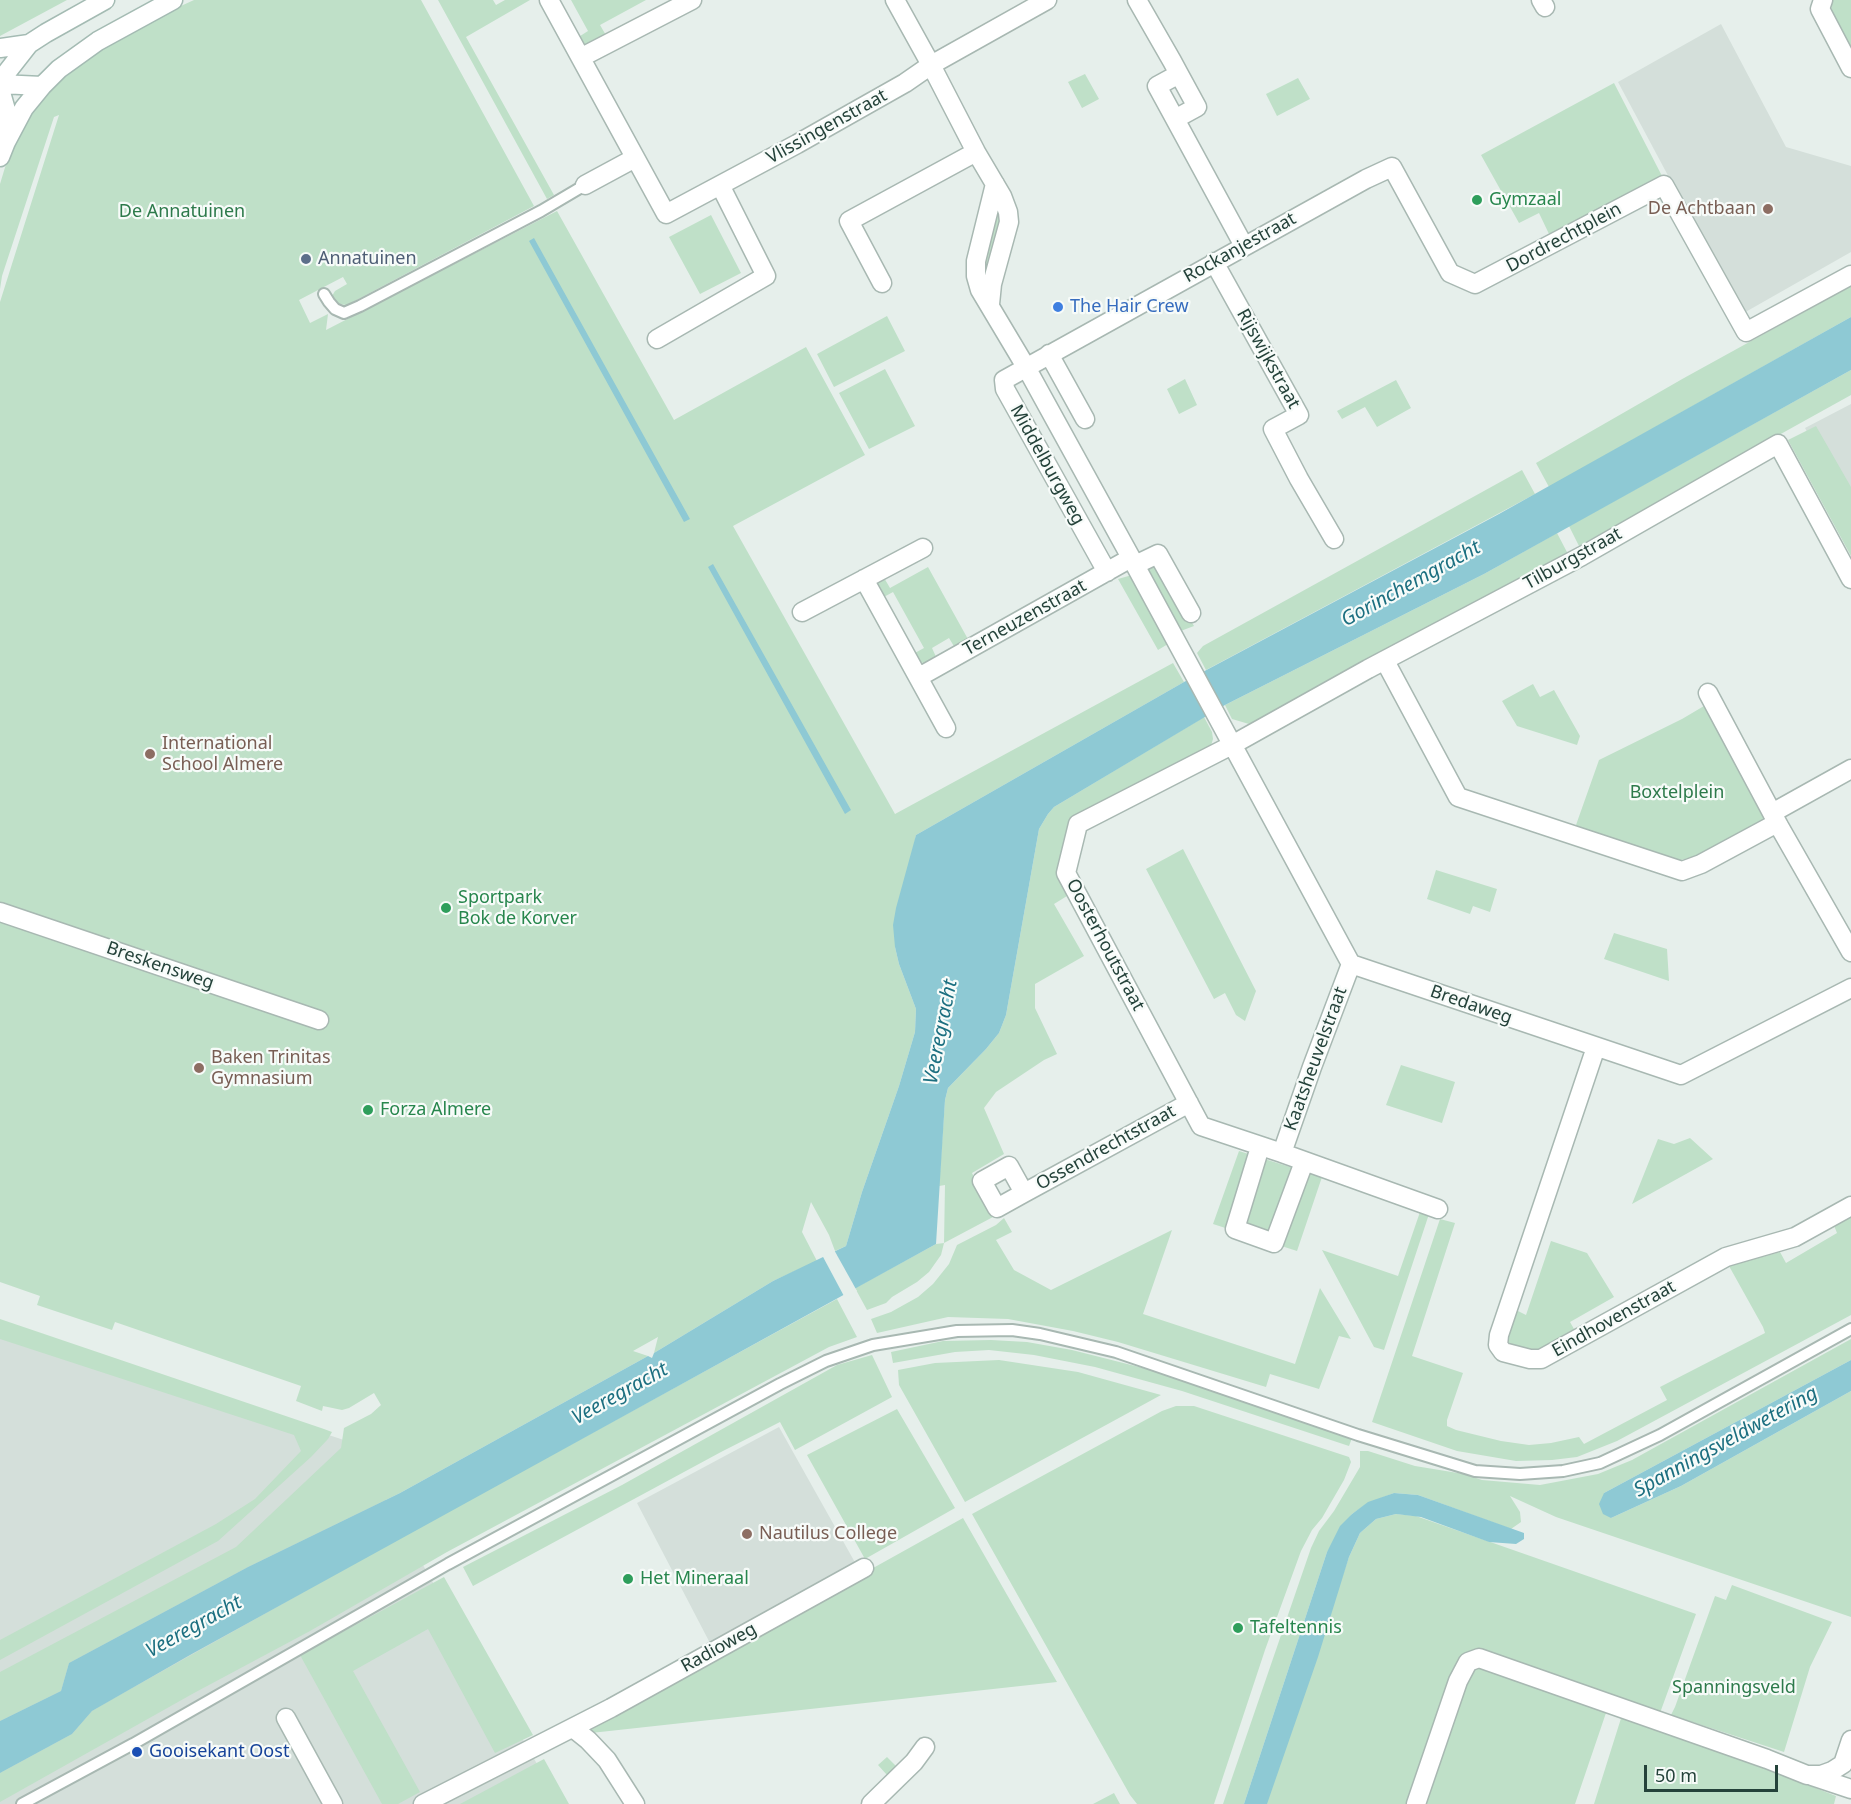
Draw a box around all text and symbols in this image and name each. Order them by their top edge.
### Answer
street label: Vlissingenstraat [763,85,891,169]
place label: Gymzaal [1489,189,1561,211]
marker: Gymzaal [1470,193,1484,207]
place label: De Achtbaan [1648,198,1756,220]
street label: Dordrechtplein [1503,199,1625,277]
park label: De Annatuinen [119,201,245,223]
marker: De Achtbaan [1761,202,1775,216]
street label: Rockanjestraat [1180,208,1300,288]
place label: Annatuinen [318,248,417,270]
marker: Annatuinen [299,252,313,266]
place label: The Hair Crew [1070,296,1189,318]
marker: The Hair Crew [1051,300,1065,314]
street label: Rijswijkstraat [1232,305,1304,413]
street label: Middelburgweg [1005,401,1089,529]
street label: Tilburgstraat [1520,523,1626,595]
water label: Gorinchemgracht [1337,536,1485,632]
street label: Terneuzenstraat [960,575,1090,661]
place label: International School Almere [162,733,283,776]
marker: International School Almere [143,747,157,761]
park label: Boxtelplein [1630,782,1724,804]
street label: Oosterhoutstraat [1061,875,1149,1015]
place label: Sportpark Bok de Korver [458,887,577,930]
marker: Sportpark Bok de Korver [439,901,453,915]
street label: Breskensweg [103,937,217,995]
water label: Veeregracht [919,978,963,1086]
street label: Bredaweg [1427,981,1515,1029]
street label: Kaatsheuvelstraat [1280,984,1352,1134]
place label: Baken Trinitas Gymnasium [211,1047,331,1090]
marker: Baken Trinitas Gymnasium [192,1061,206,1075]
place label: Forza Almere [380,1099,491,1121]
street label: Ossendrechtstraat [1033,1101,1179,1195]
marker: Forza Almere [361,1103,375,1117]
street label: Eindhovenstraat [1548,1276,1680,1362]
water label: Veeregracht [568,1358,672,1430]
water label: Spanningsveldwetering [1630,1381,1822,1503]
place label: Nautilus College [759,1523,897,1545]
marker: Nautilus College [740,1527,754,1541]
place label: Het Mineraal [640,1568,749,1590]
marker: Het Mineraal [621,1572,635,1586]
water label: Veeregracht [142,1591,246,1663]
place label: Tafeltennis [1250,1617,1342,1639]
street label: Radioweg [678,1618,760,1678]
marker: Tafeltennis [1231,1621,1245,1635]
park label: Spanningsveld [1672,1677,1796,1699]
place label: Gooisekant Oost [149,1741,289,1763]
marker: Gooisekant Oost [130,1745,144,1759]
scale bar [1647,1753,1780,1791]
text: 50 m [1655,1763,1697,1787]

